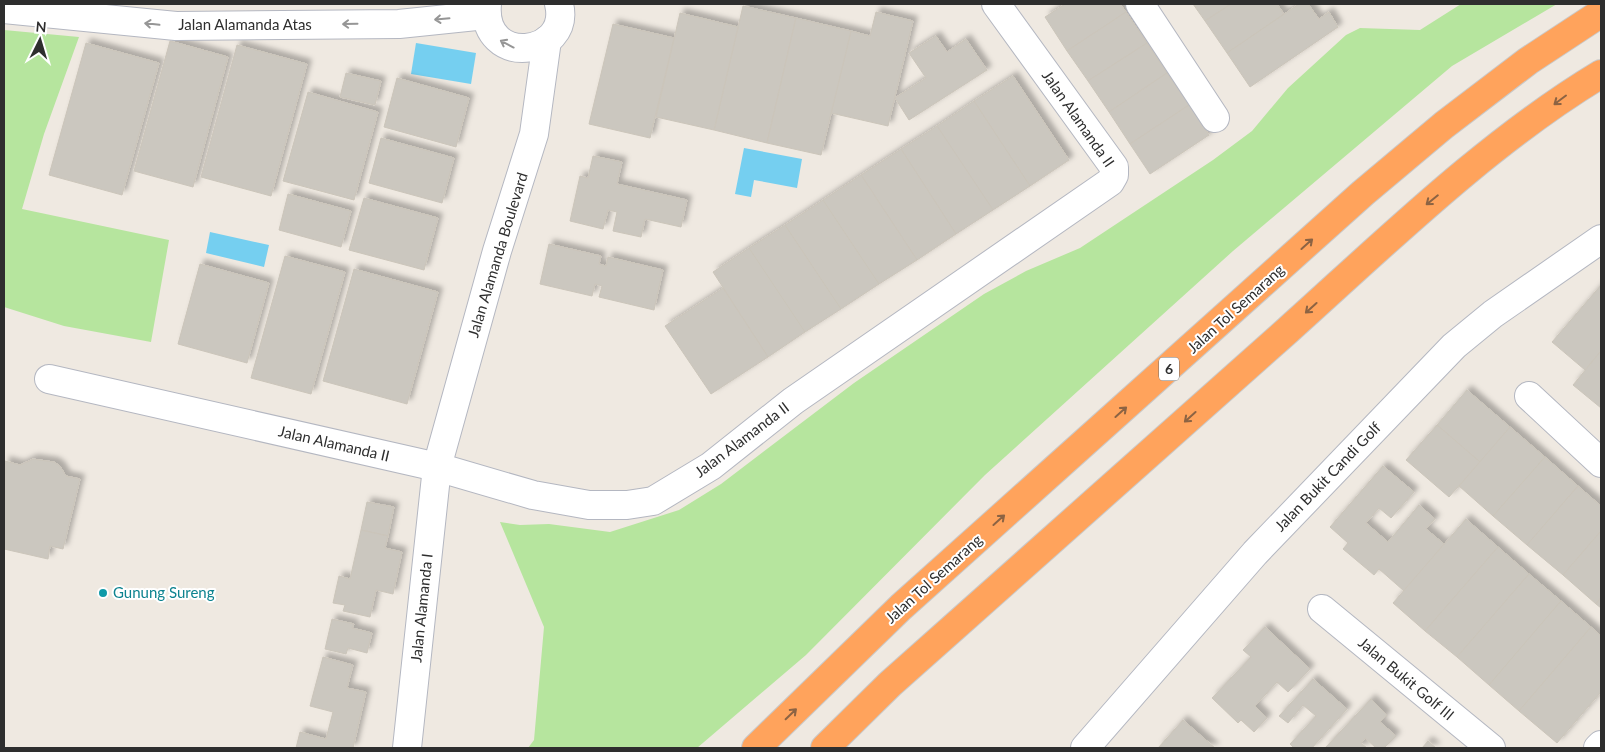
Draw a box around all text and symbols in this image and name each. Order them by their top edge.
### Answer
north arrow [15,15,65,65]
street label: Jalan Alamanda Atas [178,15,312,33]
one-way arrow [435,15,451,24]
text: N [35,18,47,35]
one-way arrow [145,19,161,29]
one-way arrow [342,19,358,29]
one-way arrow [500,39,515,48]
street label: Jalan Alamanda II [1039,67,1119,170]
one-way arrow [1553,95,1567,105]
street label: Jalan Alamanda Boulevard [463,170,531,339]
one-way arrow [1426,195,1439,206]
one-way arrow [1300,239,1313,250]
street label: Jalan Tol Semarang [1183,260,1288,356]
one-way arrow [1305,303,1318,314]
road number: 6 [1159,358,1179,380]
street label: Jalan Alamanda II [691,398,792,481]
one-way arrow [1114,406,1127,418]
one-way arrow [1184,411,1197,423]
street label: Jalan Bukit Candi Golf [1270,417,1385,535]
street label: Jalan Alamanda II [277,421,392,465]
one-way arrow [993,514,1006,526]
street label: Jalan Tol Semarang [881,530,986,626]
street label: Jalan Alamanda I [406,553,436,663]
place label: Gunung Sureng [113,583,215,601]
marker: Gunung Sureng [97,587,109,599]
street label: Jalan Bukit Golf III [1355,633,1458,723]
one-way arrow [785,708,797,720]

